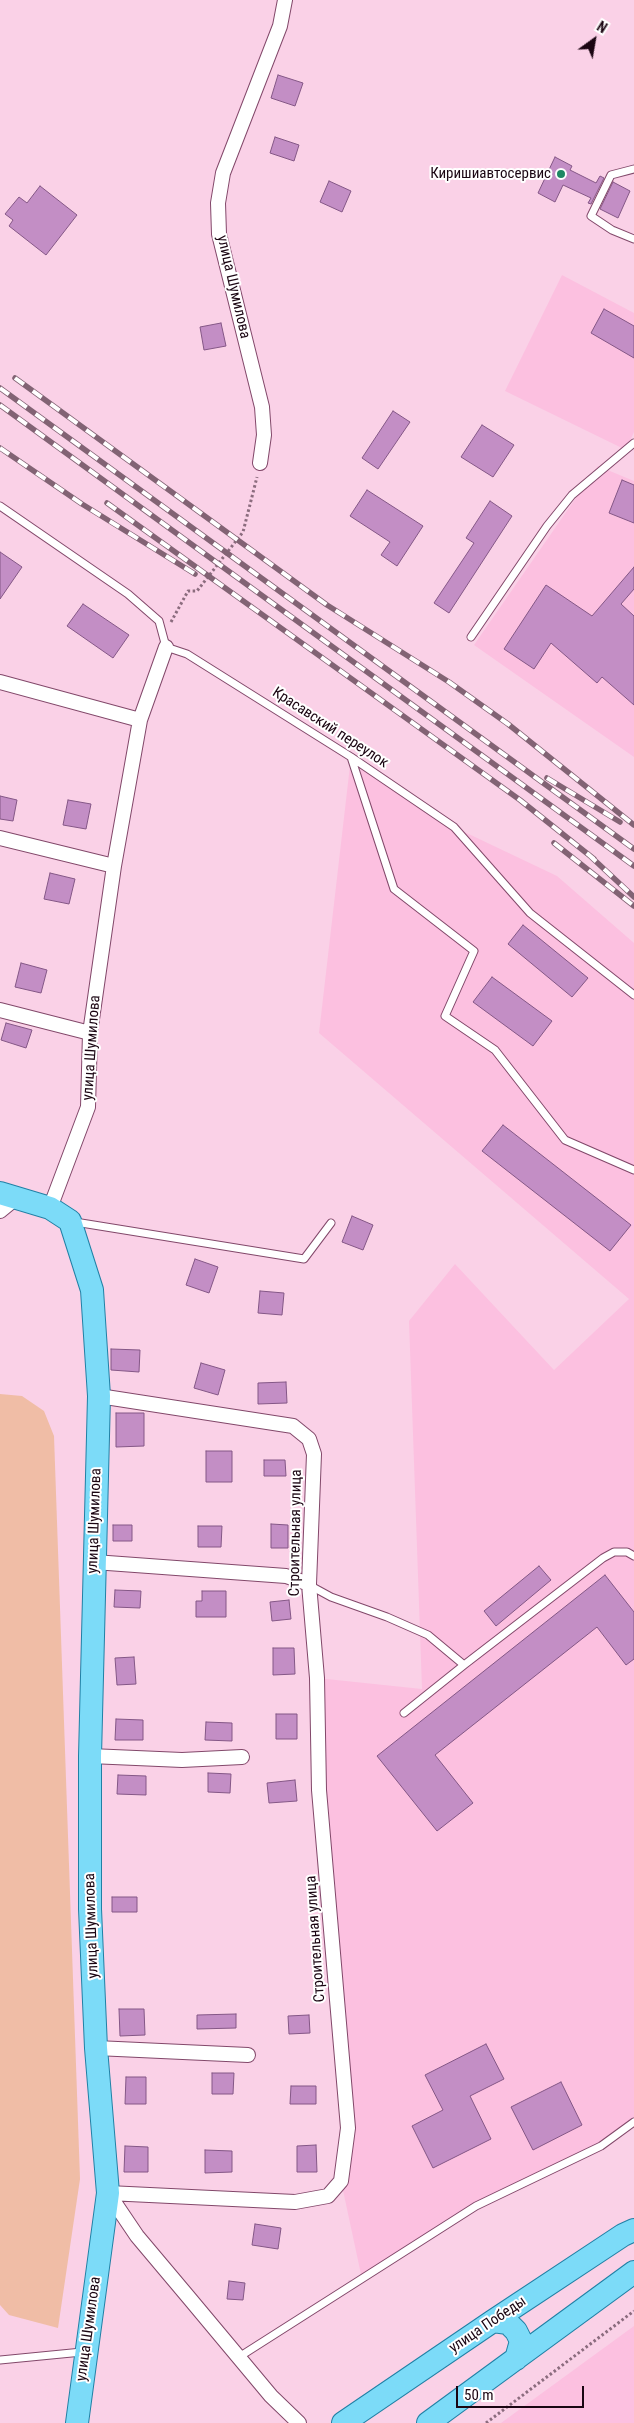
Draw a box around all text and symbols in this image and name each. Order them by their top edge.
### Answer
north arrow [569,15,619,65]
text: N [594,18,610,36]
place label: Киришиавтосервис [430,165,551,183]
marker: Киришиавтосервис [555,168,567,180]
street label: улица Шумилова [212,234,254,340]
street label: Красавский переулок [269,684,391,772]
street label: улица Шумилова [79,995,105,1101]
street label: улица Шумилова [84,1468,106,1574]
street label: Строительная улица [286,1469,306,1597]
street label: улица Шумилова [81,1873,103,1979]
street label: Строительная улица [303,1875,329,2003]
street label: улица Шумилова [73,2276,105,2382]
street label: улица Победы [446,2293,530,2357]
scale bar [459,2376,586,2408]
text: 50 m [464,2386,494,2404]

